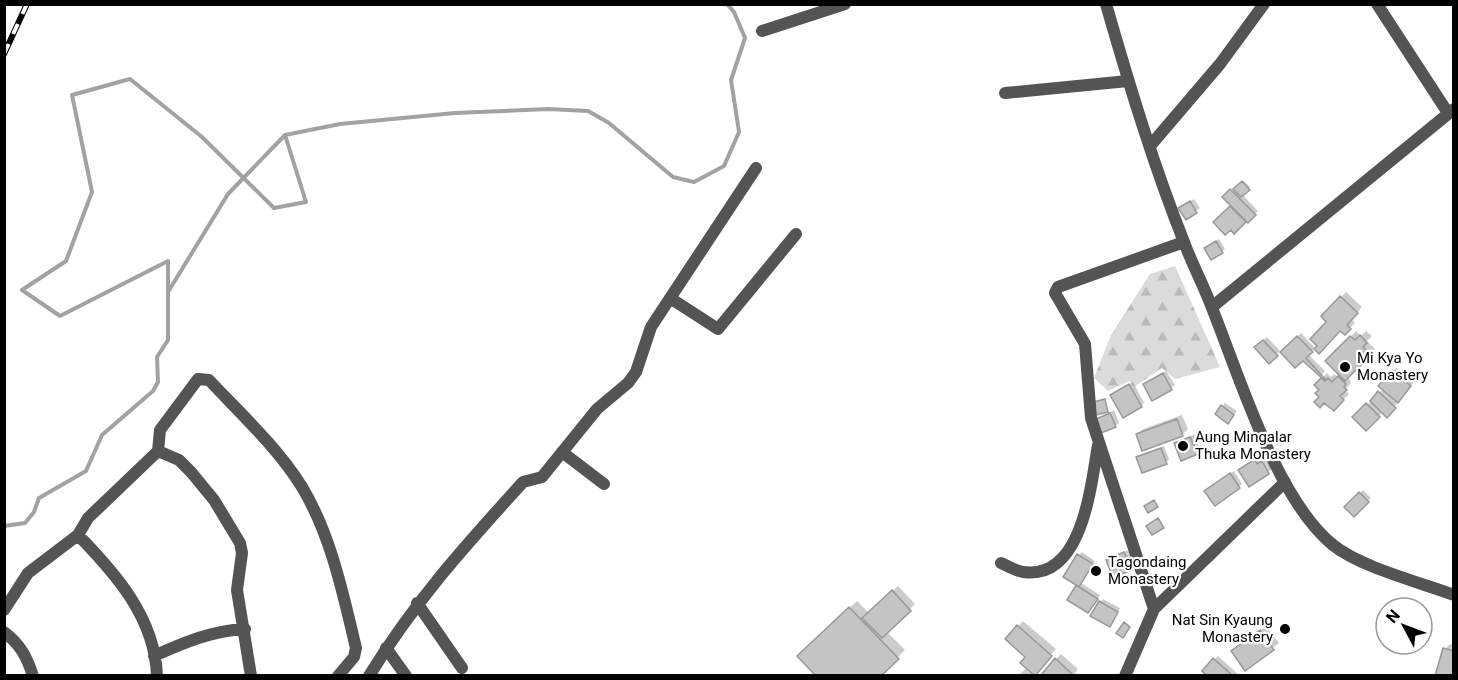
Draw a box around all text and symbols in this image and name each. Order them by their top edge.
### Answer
place label: Mi Kya Yo Monastery [1357,349,1428,384]
marker: Mi Kya Yo Monastery [1338,360,1352,374]
place label: Aung Mingalar Thuka Monastery [1195,428,1311,463]
marker: Aung Mingalar Thuka Monastery [1176,439,1190,453]
place label: Tagondaing Monastery [1108,553,1187,588]
marker: Tagondaing Monastery [1089,564,1103,578]
north arrow [1374,596,1434,656]
text: N [1382,606,1404,627]
place label: Nat Sin Kyaung Monastery [1172,611,1273,646]
marker: Nat Sin Kyaung Monastery [1278,622,1292,636]

